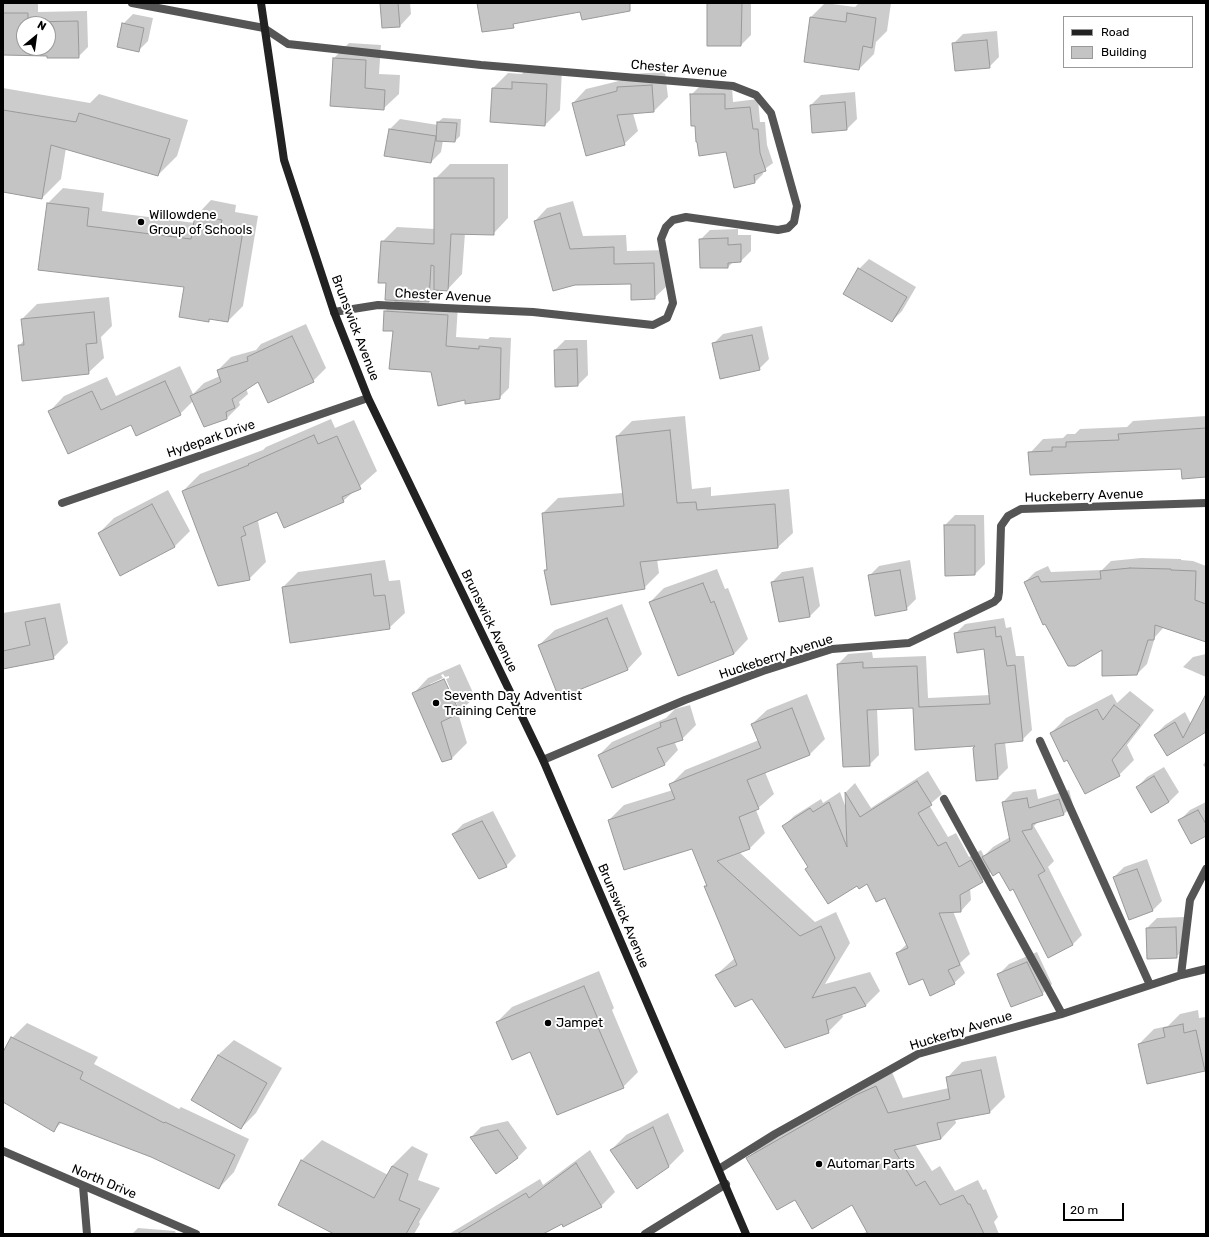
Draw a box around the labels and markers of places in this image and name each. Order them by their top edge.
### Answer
place label: Willowdene Group of Schools [149,207,252,238]
marker: Willowdene Group of Schools [136,217,146,227]
place label: Seventh Day Adventist Training Centre [444,688,582,719]
marker: Seventh Day Adventist Training Centre [431,698,441,708]
place label: Jampet [556,1015,603,1031]
marker: Jampet [543,1018,553,1028]
place label: Automar Parts [827,1156,915,1172]
marker: Automar Parts [814,1159,824,1169]

